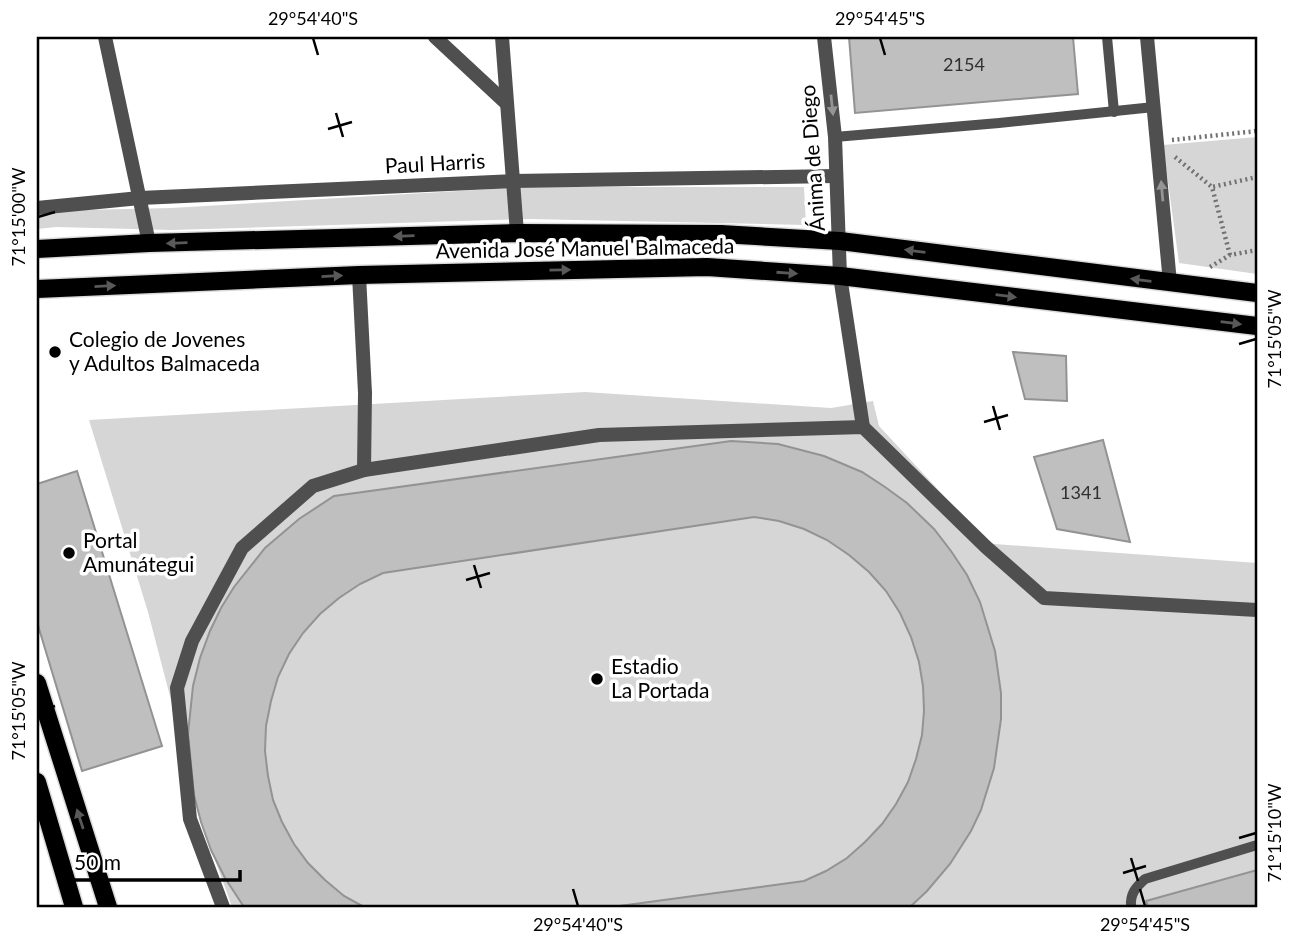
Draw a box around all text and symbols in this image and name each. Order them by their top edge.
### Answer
text: 29°54'40"S [268,7,358,29]
text: 29°54'45"S [835,7,925,29]
house number: 2154 [943,53,985,75]
street label: Ánima de Diego [794,84,829,232]
one-way arrow [826,94,837,116]
street label: Paul Harris [384,147,486,178]
text: 71°15'00"W [7,167,29,267]
one-way arrow [1156,180,1167,202]
one-way arrow [393,230,415,242]
street label: Avenida José Manuel Balmaceda [435,232,735,263]
one-way arrow [165,237,187,248]
one-way arrow [904,245,926,256]
one-way arrow [549,264,571,275]
one-way arrow [776,267,798,278]
one-way arrow [321,270,343,281]
one-way arrow [1130,274,1152,285]
one-way arrow [94,281,116,292]
text: 71°15'05"W [1263,289,1285,389]
one-way arrow [995,291,1017,302]
one-way arrow [1221,318,1243,329]
place label: Colegio de Jovenes y Adultos Balmaceda [69,326,260,375]
marker: Colegio de Jovenes y Adultos Balmaceda [47,344,63,360]
house number: 1341 [1060,481,1102,503]
place label: Portal Amunátegui [83,527,194,576]
marker: Portal Amunátegui [61,545,77,561]
place label: Estadio La Portada [611,653,709,702]
text: 71°15'05"W [7,661,29,761]
marker: Estadio La Portada [589,671,605,687]
text: 71°15'10"W [1263,783,1285,883]
one-way arrow [74,808,84,829]
scale bar [63,839,240,883]
text: 50 m [74,849,121,874]
text: 29°54'40"S [533,913,623,935]
text: 29°54'45"S [1100,913,1190,935]

